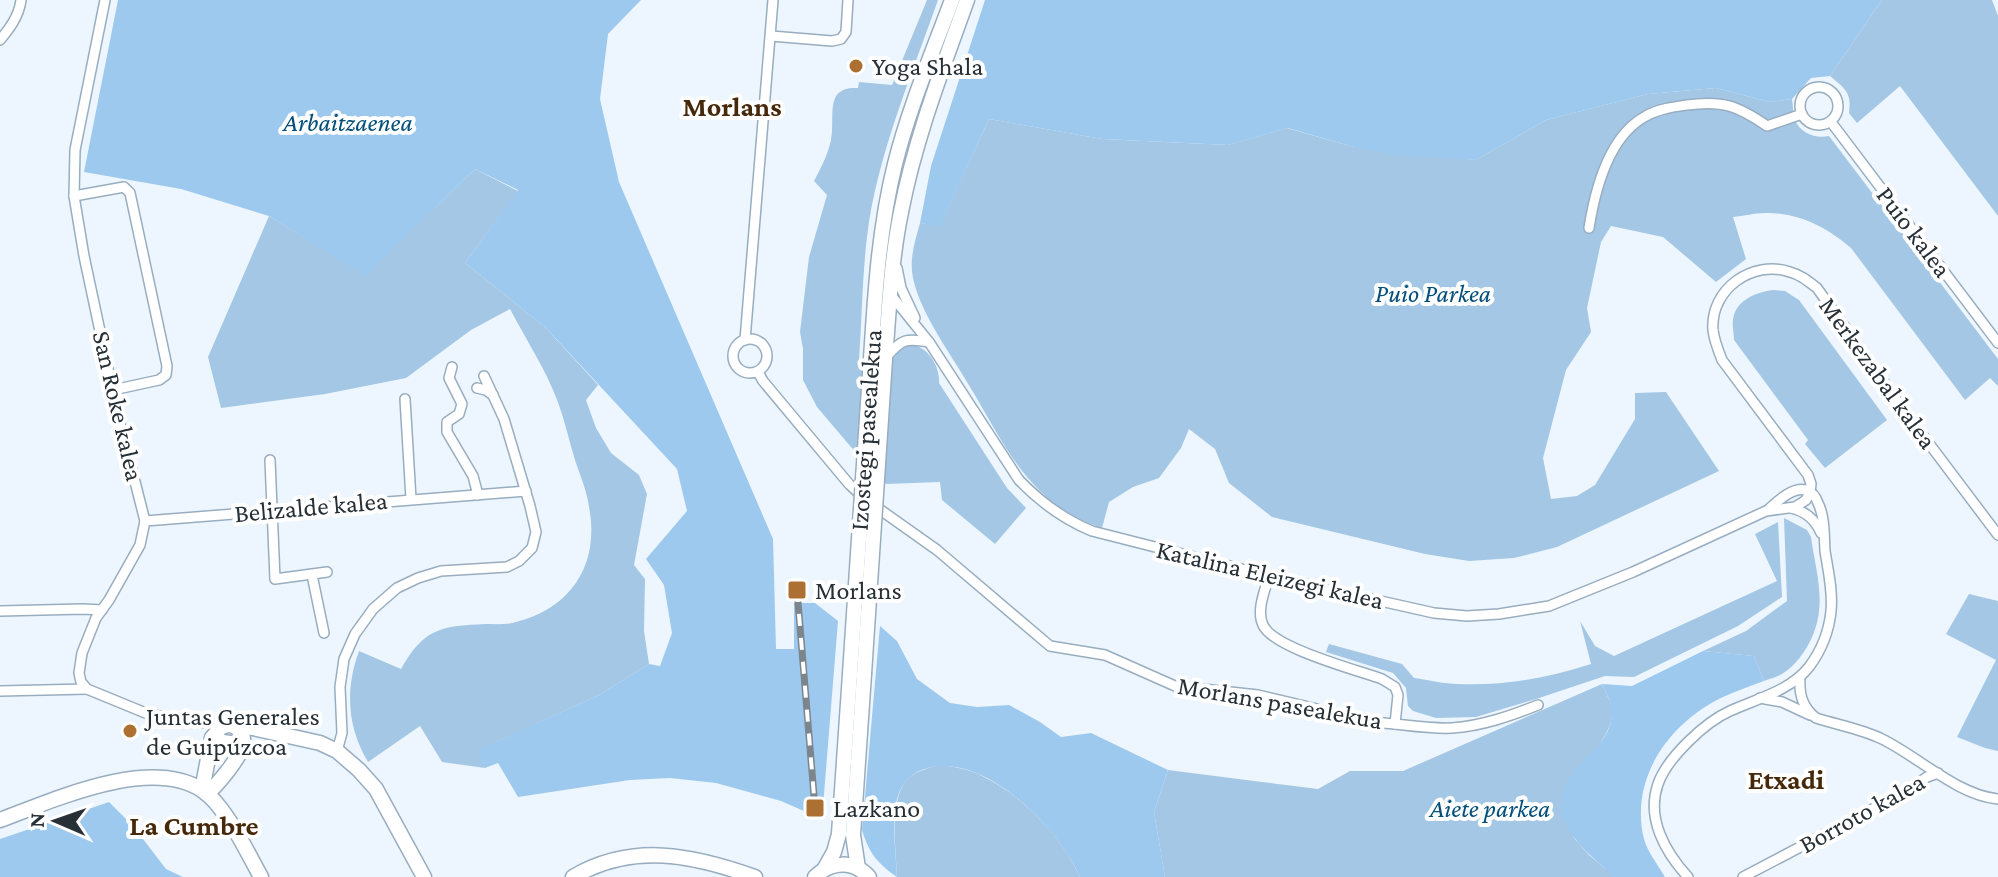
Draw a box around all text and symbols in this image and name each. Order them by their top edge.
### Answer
place label: Yoga Shala [872,52,983,81]
marker: Yoga Shala [847,57,865,75]
district label: Morlans [682,91,782,122]
park label: Arbaitzaenea [281,108,413,137]
street label: Puio kalea [1871,181,1957,283]
park label: Puio Parkea [1375,279,1491,308]
street label: Merkezabal kalea [1813,291,1943,455]
street label: San Roke kalea [87,328,149,484]
street label: Izostegi pasealekua [844,328,888,532]
street label: Belizalde kalea [233,486,389,528]
street label: Katalina Eleizegi kalea [1154,535,1386,615]
place label: Morlans [815,576,902,605]
marker: Morlans [786,579,808,601]
street label: Morlans pasealekua [1175,671,1385,735]
place label: Juntas Generales de Guipúzcoa [144,702,320,761]
marker: Juntas Generales de Guipúzcoa [121,722,139,740]
district label: Etxadi [1748,764,1824,795]
street label: Borroto kalea [1794,767,1930,859]
north arrow [16,781,96,861]
place label: Lazkano [833,794,920,823]
park label: Aiete parkea [1428,794,1550,823]
marker: Lazkano [804,797,826,819]
district label: La Cumbre [129,810,259,841]
text: N [24,812,49,828]

